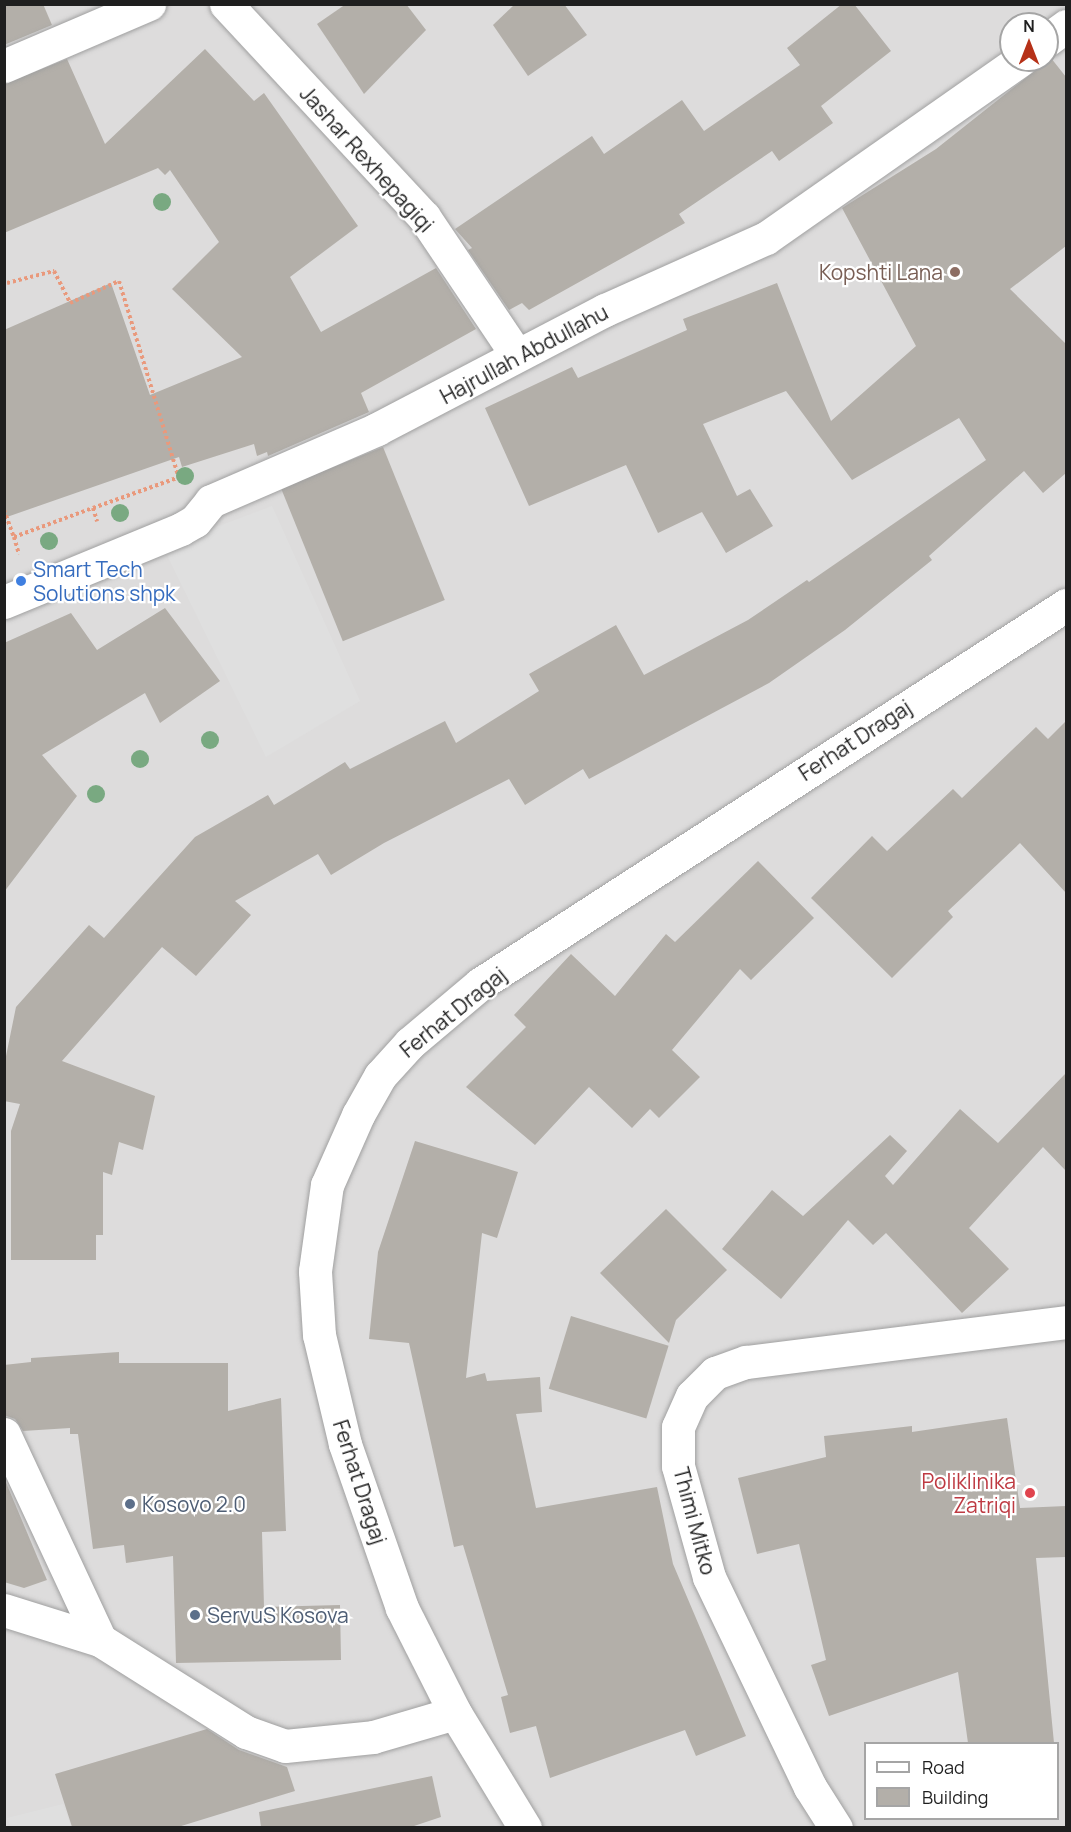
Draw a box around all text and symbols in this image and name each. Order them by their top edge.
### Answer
north arrow [999,12,1059,72]
text: N [1023,15,1035,37]
street label: Jashar Rexhepagiqi [295,81,439,237]
place label: Kopshti Lana [819,259,943,285]
marker: Kopshti Lana [948,265,962,279]
street label: Hajrullah Abdullahu [436,299,612,409]
place label: Smart Tech Solutions shpk [33,556,176,606]
marker: Smart Tech Solutions shpk [14,574,28,588]
street label: Ferhat Dragaj [794,694,916,786]
street label: Ferhat Dragaj [395,962,511,1062]
street label: Ferhat Dragaj [328,1417,392,1547]
street label: Thimi Mitko [669,1464,721,1578]
place label: Poliklinika Zatriqi [921,1468,1016,1518]
marker: Poliklinika Zatriqi [1021,1484,1039,1502]
place label: Kosovo 2.0 [142,1491,246,1517]
marker: Kosovo 2.0 [123,1497,137,1511]
place label: ServuS Kosova [207,1602,349,1628]
marker: ServuS Kosova [188,1608,202,1622]
legend [864,1742,1059,1820]
text: Road [922,1755,965,1779]
text: Building [922,1785,988,1809]

